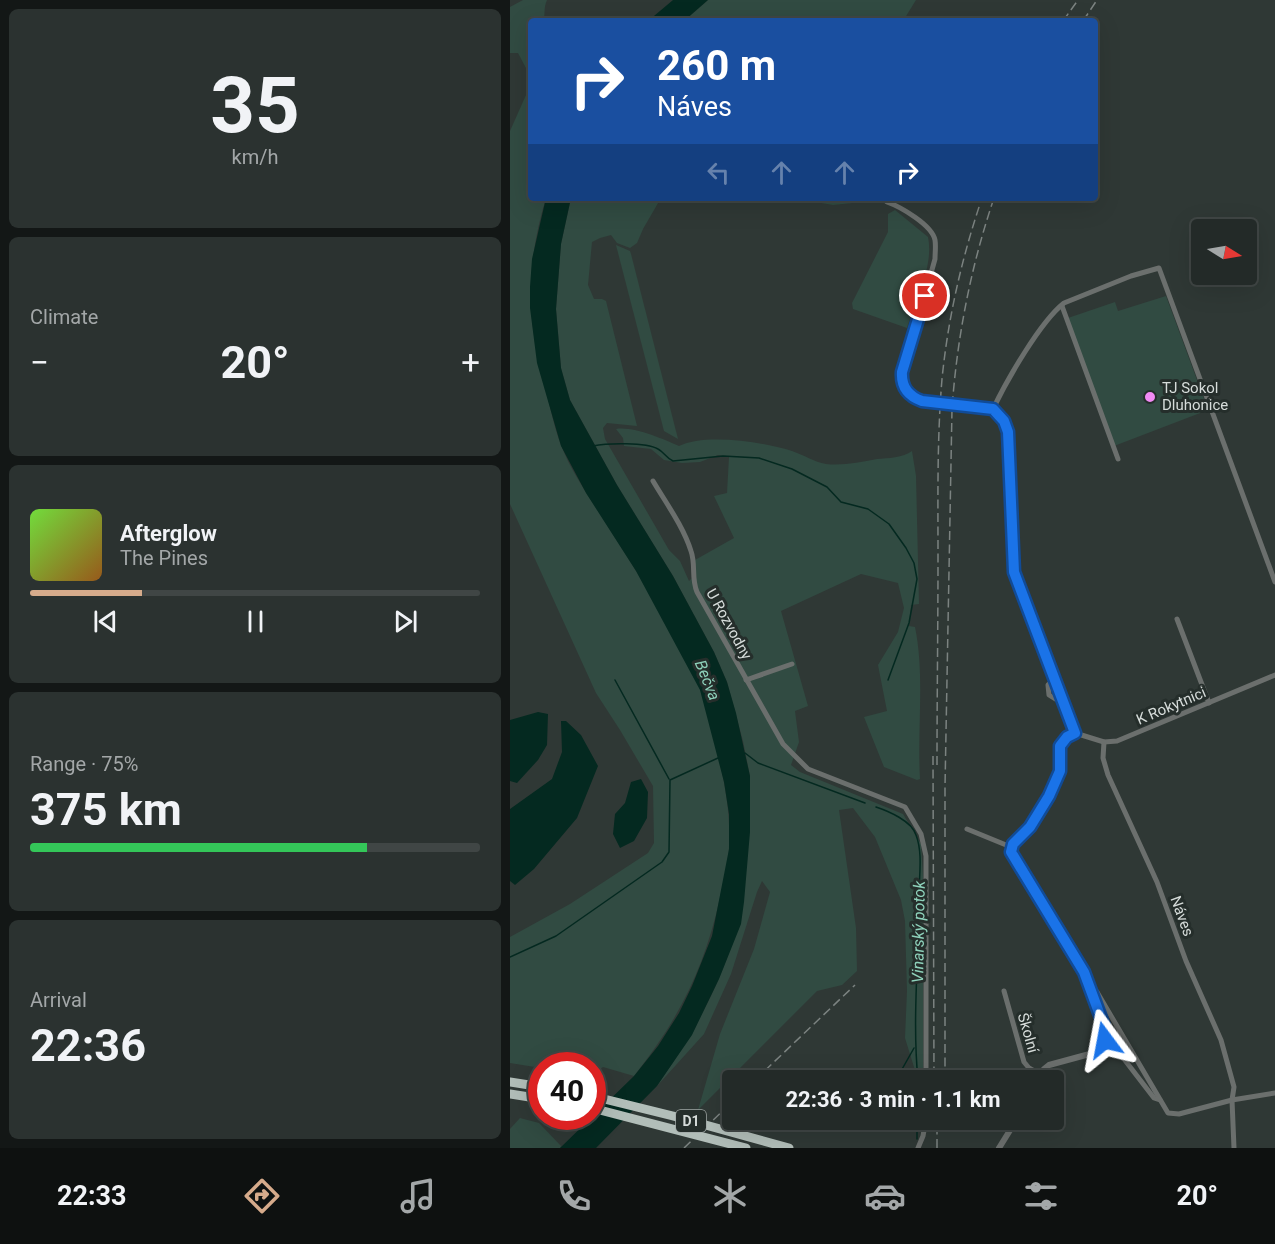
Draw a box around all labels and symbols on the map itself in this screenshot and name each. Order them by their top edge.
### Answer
north arrow [1191,219,1257,285]
pin [899,270,950,321]
place label: TJ Sokol Dluhonice [1162,379,1228,414]
marker: TJ Sokol Dluhonice [1143,390,1157,404]
street label: U Rozvodny [702,585,756,663]
water label: Bečva [691,657,724,703]
street label: K Rokytnici [1133,683,1209,729]
water label: Vinarský potok [908,880,929,983]
street label: Náves [1166,893,1198,939]
position arrow [1073,1008,1137,1072]
street label: Školní [1014,1011,1043,1056]
speed limit sign: 40 [528,1052,606,1130]
road number: D1 [676,1110,706,1132]

